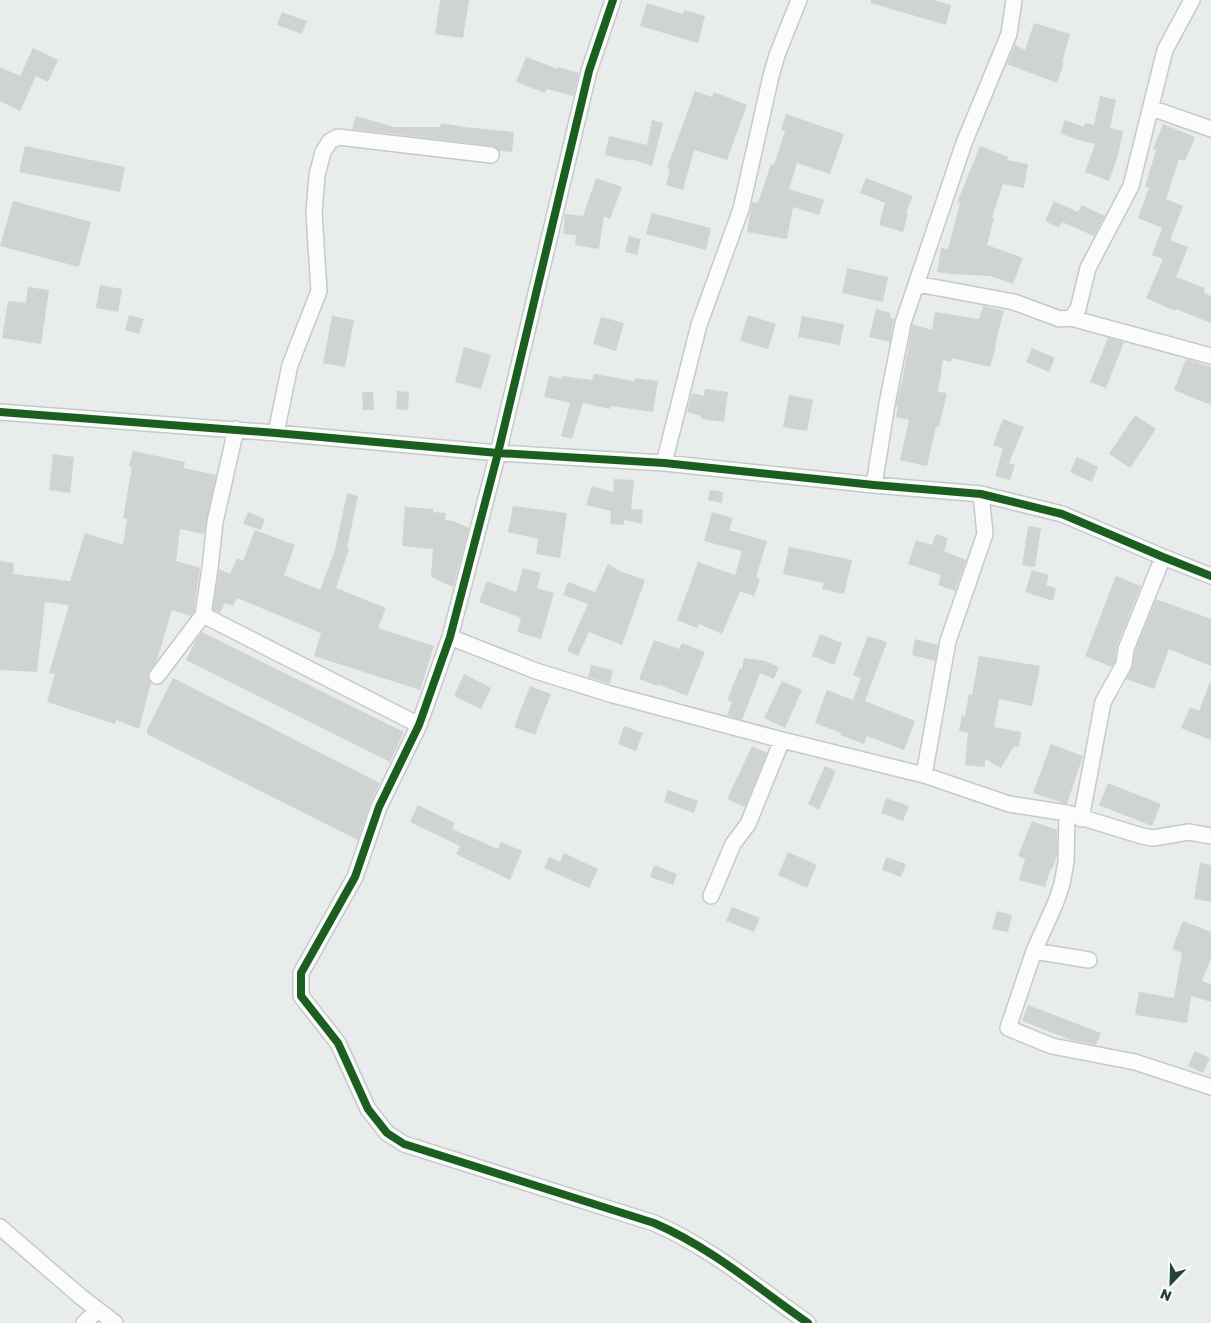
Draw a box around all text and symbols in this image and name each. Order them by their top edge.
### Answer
north arrow [1146,1258,1196,1308]
text: N [1158,1286,1174,1305]

